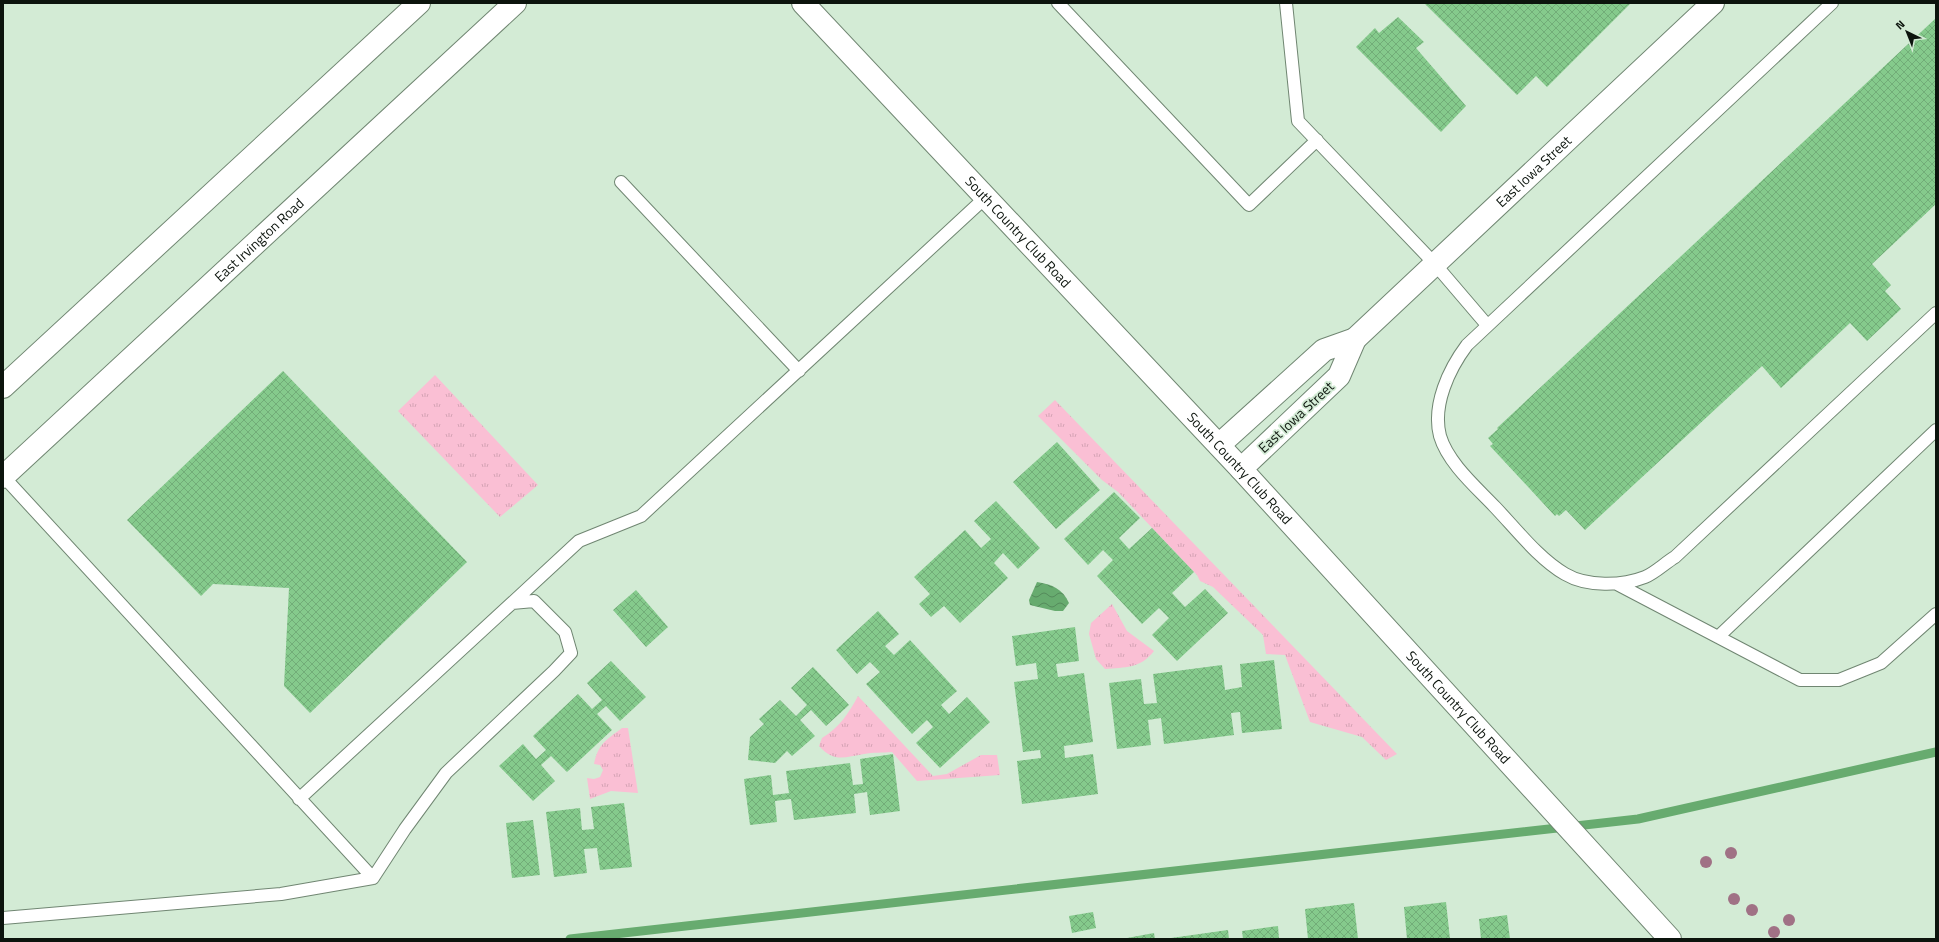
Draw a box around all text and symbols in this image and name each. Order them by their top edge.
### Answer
north arrow [1887,12,1927,52]
text: N [1892,16,1908,33]
street label: East Iowa Street [1491,130,1576,212]
street label: South Country Club Road [961,171,1076,292]
street label: East Irvington Road [209,193,308,286]
street label: East Iowa Street [1253,376,1338,457]
street label: South Country Club Road [1182,407,1297,529]
street label: South Country Club Road [1402,646,1516,768]

